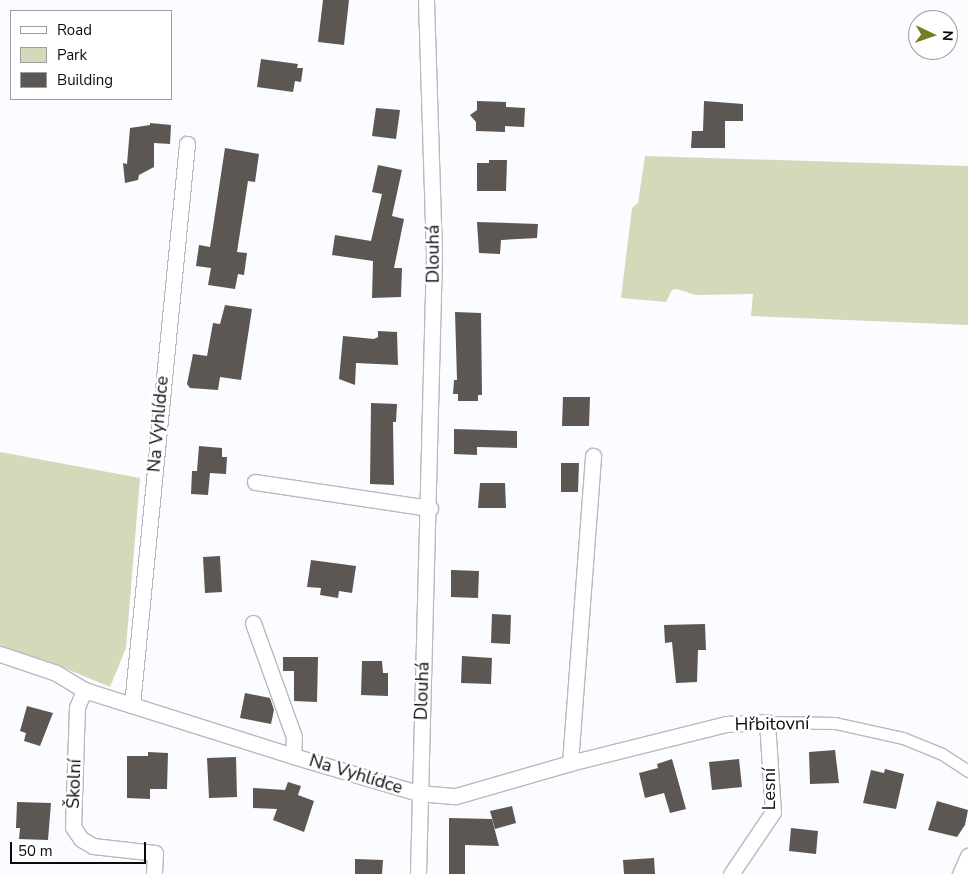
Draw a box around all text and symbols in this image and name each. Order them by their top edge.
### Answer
legend [10,10,172,100]
north arrow [908,10,958,60]
text: Road [57,20,92,40]
text: N [938,30,957,41]
text: Park [57,45,87,65]
text: Building [57,70,113,90]
street label: Dlouhá [422,225,444,283]
street label: Na Vyhlídce [143,375,173,473]
street label: Dlouhá [410,661,434,721]
street label: Hřbitovní [735,713,809,735]
street label: Na Vyhlídce [307,750,405,798]
street label: Školní [62,759,86,809]
street label: Lesní [758,768,780,810]
scale bar [12,832,149,864]
text: 50 m [18,841,53,861]

